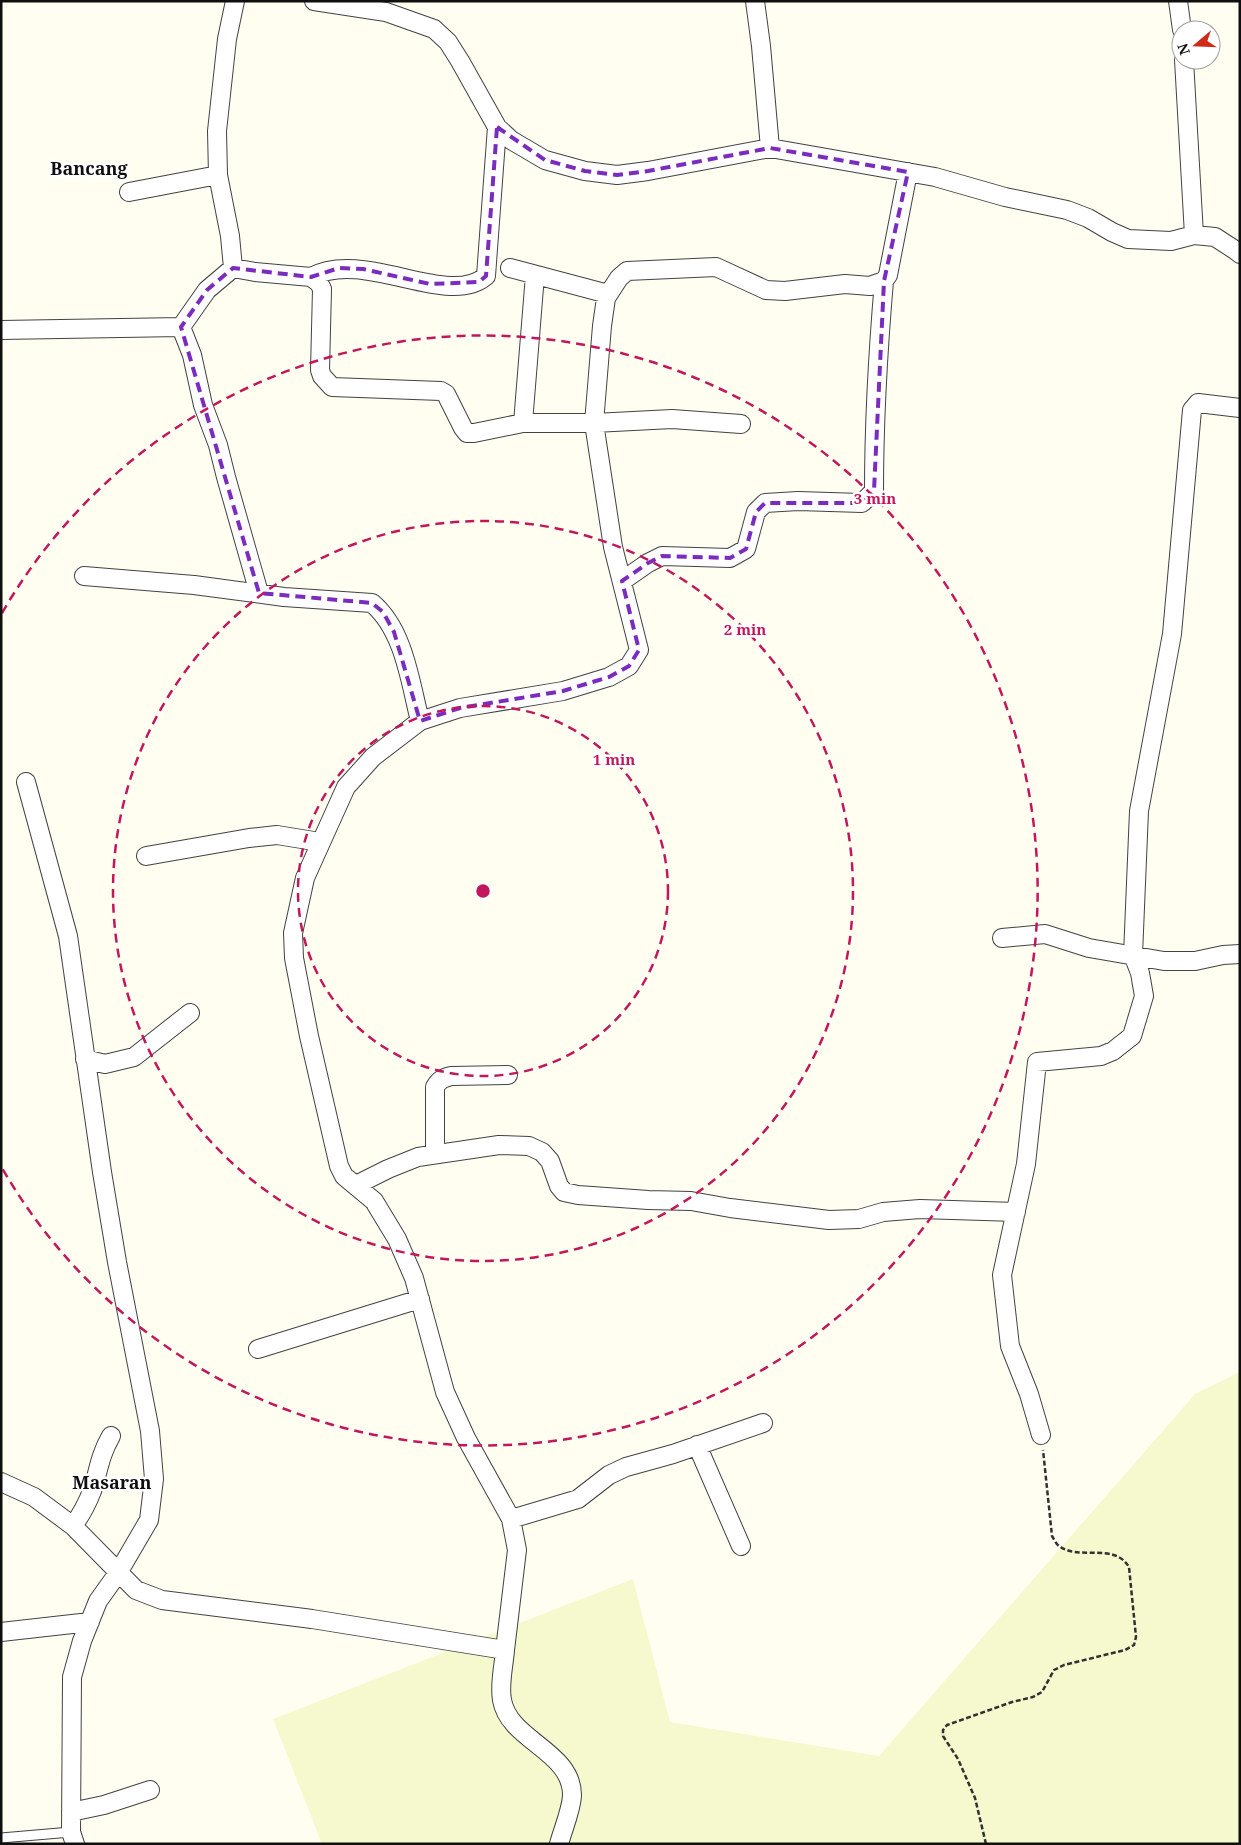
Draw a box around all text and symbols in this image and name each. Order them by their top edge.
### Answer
north arrow [1171,20,1221,70]
text: N [1172,41,1194,58]
district label: Bancang [50,156,129,180]
text: 3 min [854,488,896,508]
text: 2 min [724,619,766,639]
text: 1 min [593,749,635,769]
centre of rings [474,882,492,900]
district label: Masaran [72,1470,152,1494]

